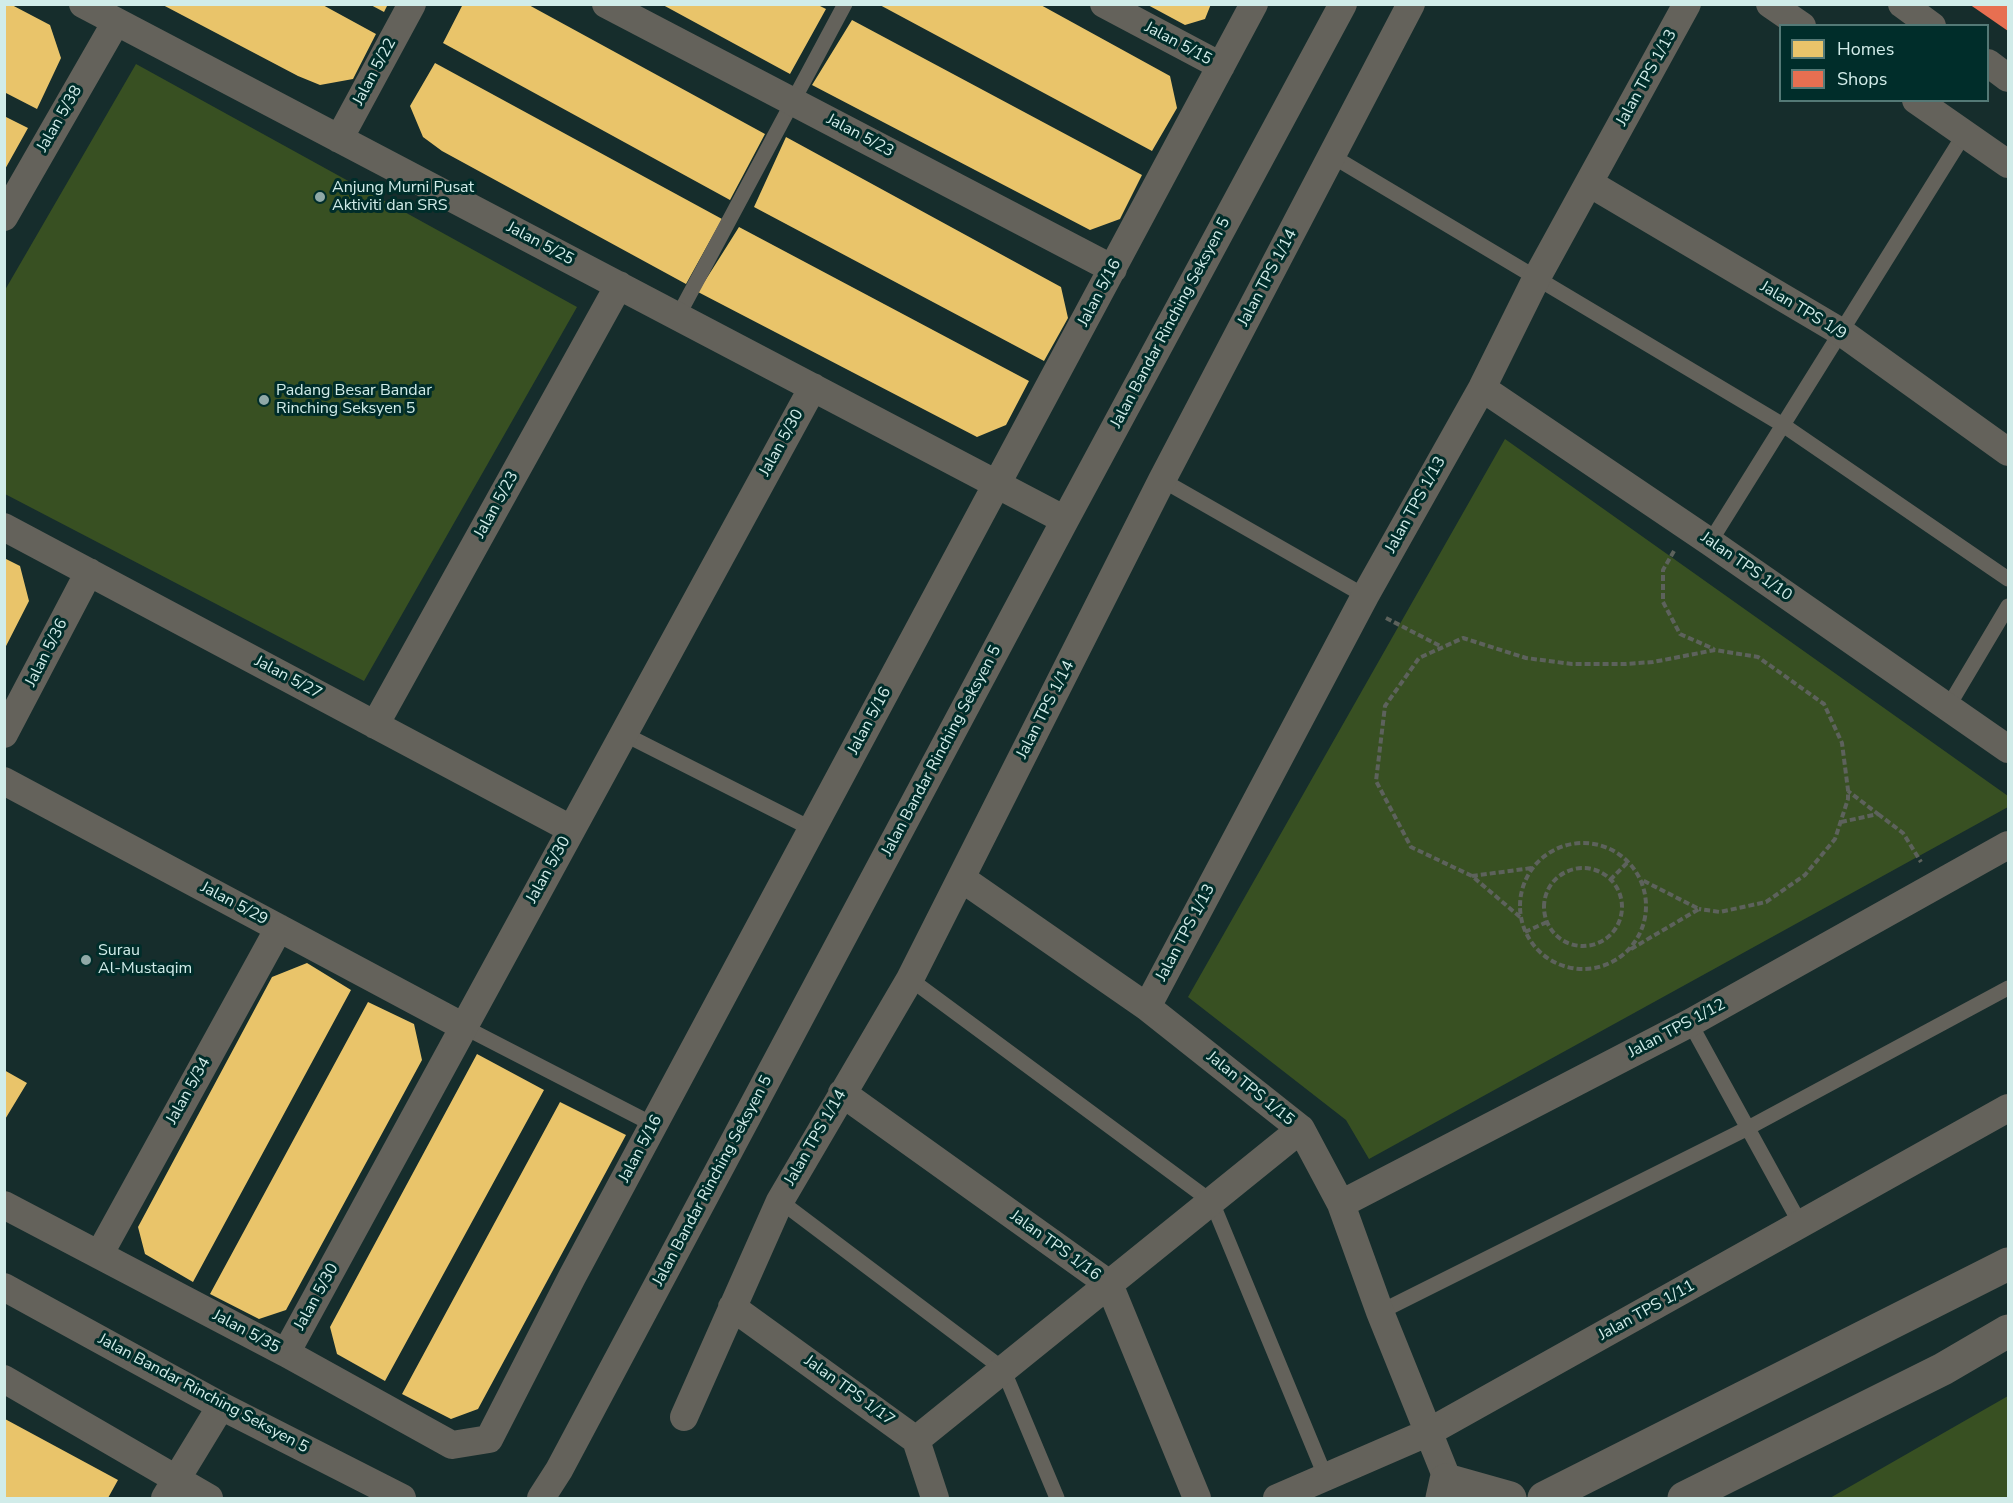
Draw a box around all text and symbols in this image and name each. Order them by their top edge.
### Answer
street label: Jalan 5/15 [1141,18,1215,70]
legend [1779,24,1989,102]
street label: Jalan TPS 1/13 [1613,27,1681,129]
street label: Jalan 5/22 [349,35,401,109]
text: Homes [1837,37,1894,61]
text: Shops [1837,67,1887,91]
street label: Jalan 5/38 [33,82,87,156]
street label: Jalan 5/23 [823,110,897,162]
place label: Anjung Murni Pusat Aktiviti dan SRS [332,178,474,216]
marker: Anjung Murni Pusat Aktiviti dan SRS [313,190,327,204]
street label: Jalan Bandar Rinching Seksyen 5 [1107,214,1235,432]
street label: Jalan 5/25 [503,218,577,270]
street label: Jalan TPS 1/14 [1234,226,1302,330]
street label: Jalan 5/16 [1074,256,1126,330]
street label: Jalan TPS 1/9 [1756,278,1850,344]
place label: Padang Besar Bandar Rinching Seksyen 5 [276,381,432,419]
marker: Padang Besar Bandar Rinching Seksyen 5 [257,393,271,407]
street label: Jalan 5/30 [756,406,808,480]
street label: Jalan TPS 1/13 [1382,454,1450,556]
street label: Jalan 5/23 [471,468,523,542]
street label: Jalan TPS 1/10 [1697,528,1795,606]
street label: Jalan 5/36 [22,616,72,690]
street label: Jalan Bandar Rinching Seksyen 5 [878,642,1006,860]
street label: Jalan 5/27 [251,652,325,704]
street label: Jalan TPS 1/14 [1013,658,1079,762]
street label: Jalan 5/16 [844,684,896,758]
street label: Jalan 5/30 [523,833,575,907]
street label: Jalan 5/29 [197,878,271,930]
street label: Jalan TPS 1/13 [1152,881,1220,985]
place label: Surau Al-Mustaqim [98,941,192,979]
marker: Surau Al-Mustaqim [79,953,93,967]
street label: Jalan TPS 1/12 [1625,995,1729,1063]
street label: Jalan TPS 1/15 [1202,1048,1298,1130]
street label: Jalan 5/34 [163,1054,215,1128]
street label: Jalan Bandar Rinching Seksyen 5 [649,1072,777,1290]
street label: Jalan TPS 1/14 [781,1087,851,1189]
street label: Jalan 5/16 [615,1112,667,1186]
street label: Jalan TPS 1/16 [1006,1207,1104,1285]
street label: Jalan 5/30 [291,1260,343,1334]
street label: Jalan TPS 1/11 [1596,1277,1698,1345]
street label: Jalan 5/35 [209,1306,283,1358]
street label: Jalan Bandar Rinching Seksyen 5 [94,1330,312,1458]
street label: Jalan TPS 1/17 [800,1352,898,1430]

